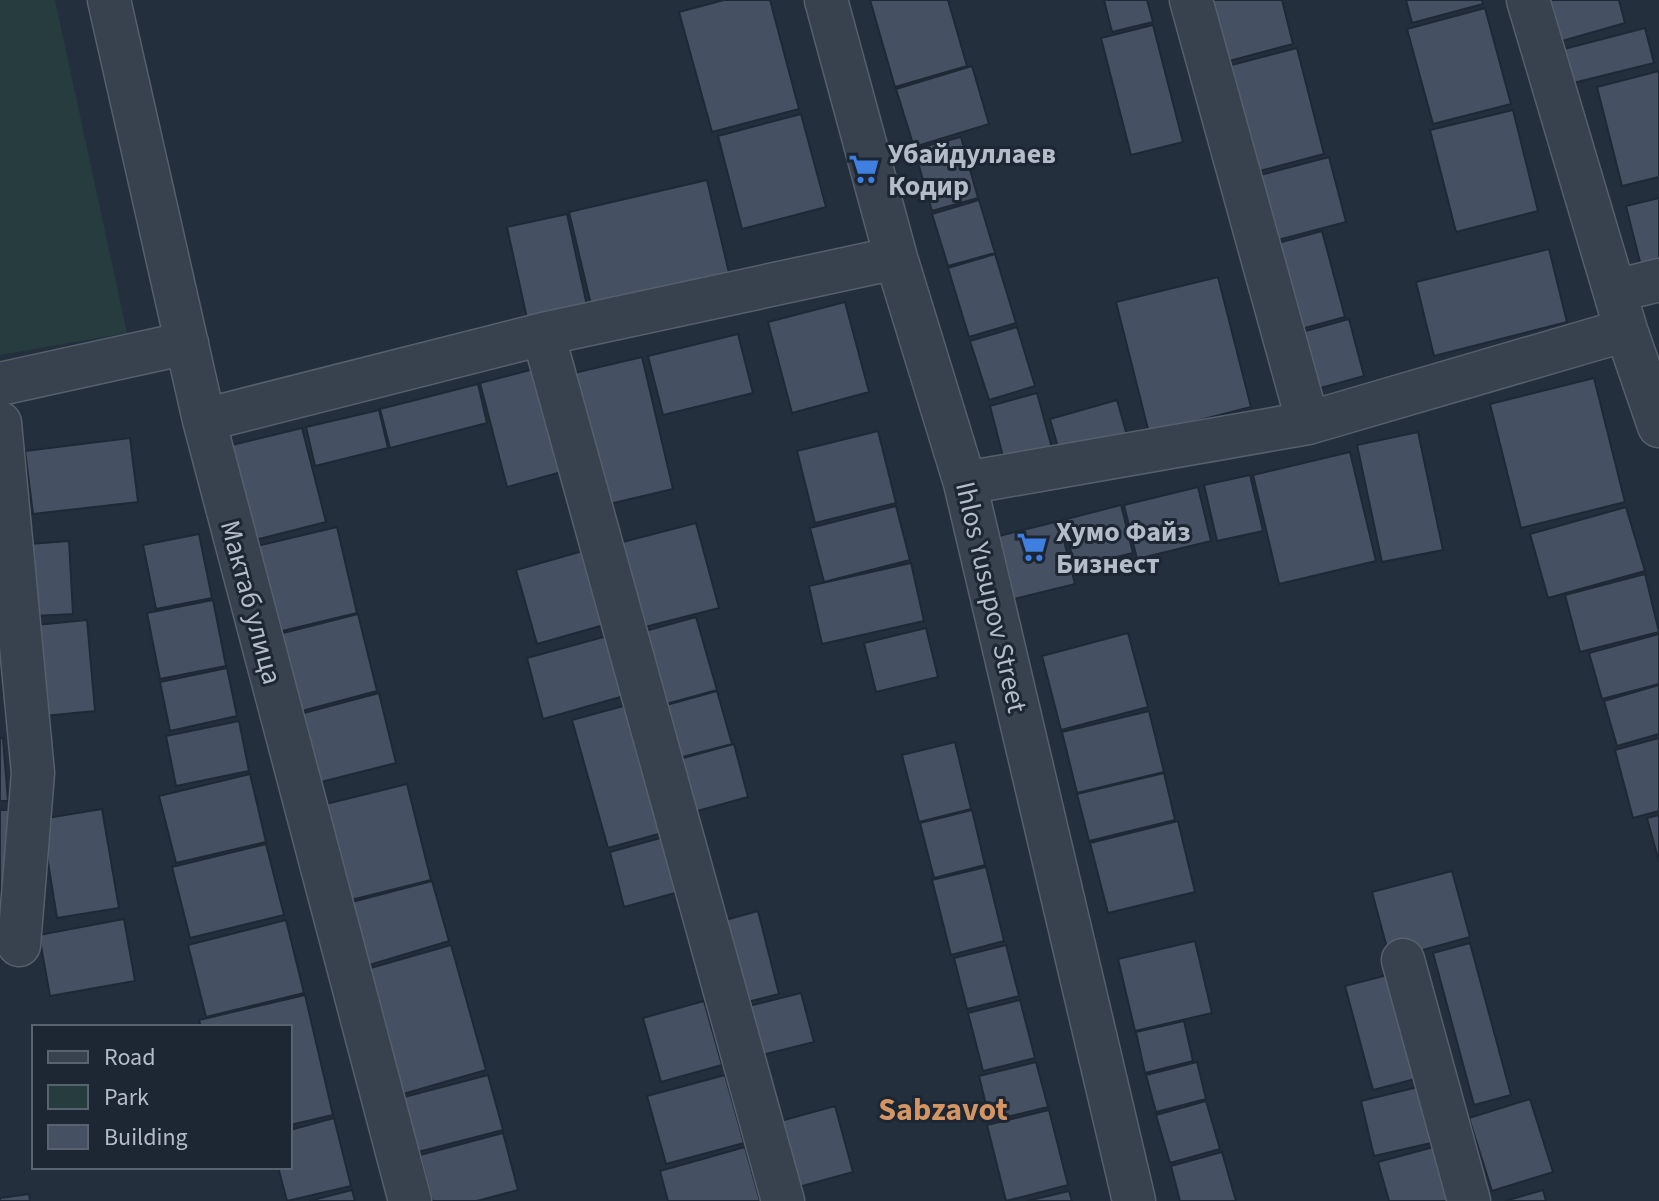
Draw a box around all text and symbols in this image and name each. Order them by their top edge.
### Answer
place label: Убайдуллаев Кодир [888,134,1056,206]
supermarket icon: Убайдуллаев Кодир [847,152,881,186]
street label: Ihlos Yusupov Street [945,478,1037,717]
place label: Хумо Файз Бизнест [1056,512,1191,584]
street label: Мактаб улица [210,516,292,689]
supermarket icon: Хумо Файз Бизнест [1015,530,1049,564]
legend [32,1025,292,1169]
text: Road [104,1040,156,1075]
text: Park [104,1080,149,1115]
district label: Sabzavot [878,1087,1008,1133]
text: Building [104,1120,188,1155]

